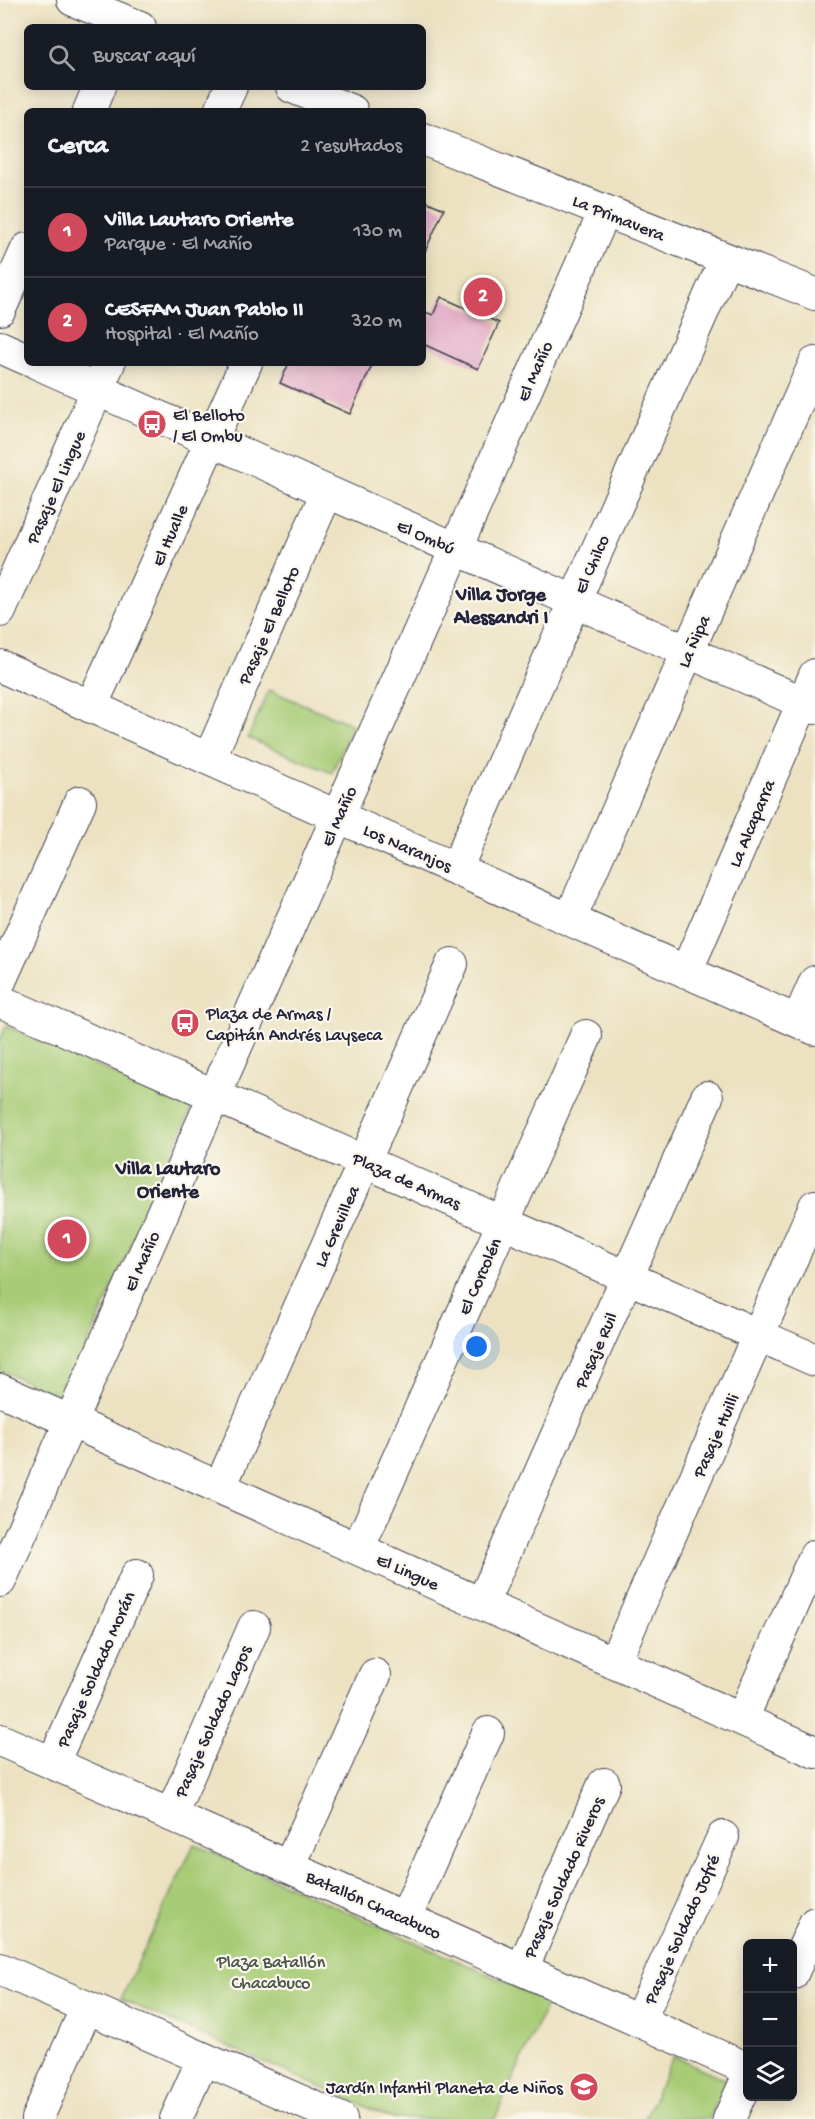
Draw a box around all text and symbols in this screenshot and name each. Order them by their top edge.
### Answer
search box [24,24,426,90]
icon: search [45,41,78,74]
text: Buscar aquí [93,44,196,70]
text: Cerca [48,132,108,163]
text: 2 resultados [300,136,402,159]
street label: La Primavera [569,191,668,248]
text: Villa Lautaro Oriente [105,208,293,234]
text: 1 [63,221,72,244]
text: 130 m [353,221,402,244]
text: Parque · El Mañío [105,234,252,257]
pin: 2 [464,274,502,320]
text: CESFAM Juan Pablo II [105,298,303,324]
text: 2 [63,311,72,334]
text: 320 m [352,311,402,334]
text: Hospital · El Mañío [105,324,259,347]
street label: El Mañío [514,339,559,405]
place label: El Belloto / El Ombu [173,406,245,448]
bus stop icon: El Belloto / El Ombu [136,408,168,440]
street label: Pasaje El Lingue [23,427,92,549]
street label: El Hualle [148,501,194,570]
street label: El Ombú [393,516,458,561]
street label: El Chilco [571,532,616,598]
street label: Pasaje El Belloto [234,564,306,689]
district label: Villa Jorge Alessandri I [453,585,548,631]
street label: La Ñipa [674,612,717,672]
street label: La Alcaparra [725,776,782,871]
street label: El Mañío [318,784,363,850]
street label: Los Naranjos [359,820,456,879]
place label: Plaza de Armas / Capitán Andrés Layseca [205,1005,383,1047]
bus stop icon: Plaza de Armas / Capitán Andrés Layseca [169,1007,201,1039]
street label: Plaza de Armas [348,1149,465,1216]
district label: Villa Lautaro Oriente [115,1159,221,1205]
street label: La Grevillea [311,1182,366,1271]
pin: 1 [48,1216,86,1262]
street label: El Mañío [121,1229,166,1295]
street label: El Corcolén [455,1235,508,1319]
street label: Pasaje Ruil [571,1310,623,1393]
your location [462,1332,491,1361]
street label: Pasaje Huilli [689,1391,745,1482]
street label: El Lingue [372,1550,442,1597]
street label: Pasaje Soldado Morán [53,1588,141,1752]
street label: Pasaje Soldado Lagos [171,1641,258,1802]
street label: Pasaje Soldado Riveros [520,1793,611,1963]
street label: Pasaje Soldado Jofré [640,1851,726,2009]
street label: Batallón Chacabuco [301,1867,444,1945]
map controls [743,1939,797,2101]
button: + [743,1939,797,1993]
park label: Plaza Batallón Chacabuco [216,1953,326,1995]
button: − [743,1993,797,2047]
button: layers [743,2047,797,2101]
school or university icon: Jardín Infantil Planeta de Niños [568,2071,600,2103]
place label: Jardín Infantil Planeta de Niños [326,2079,564,2100]

